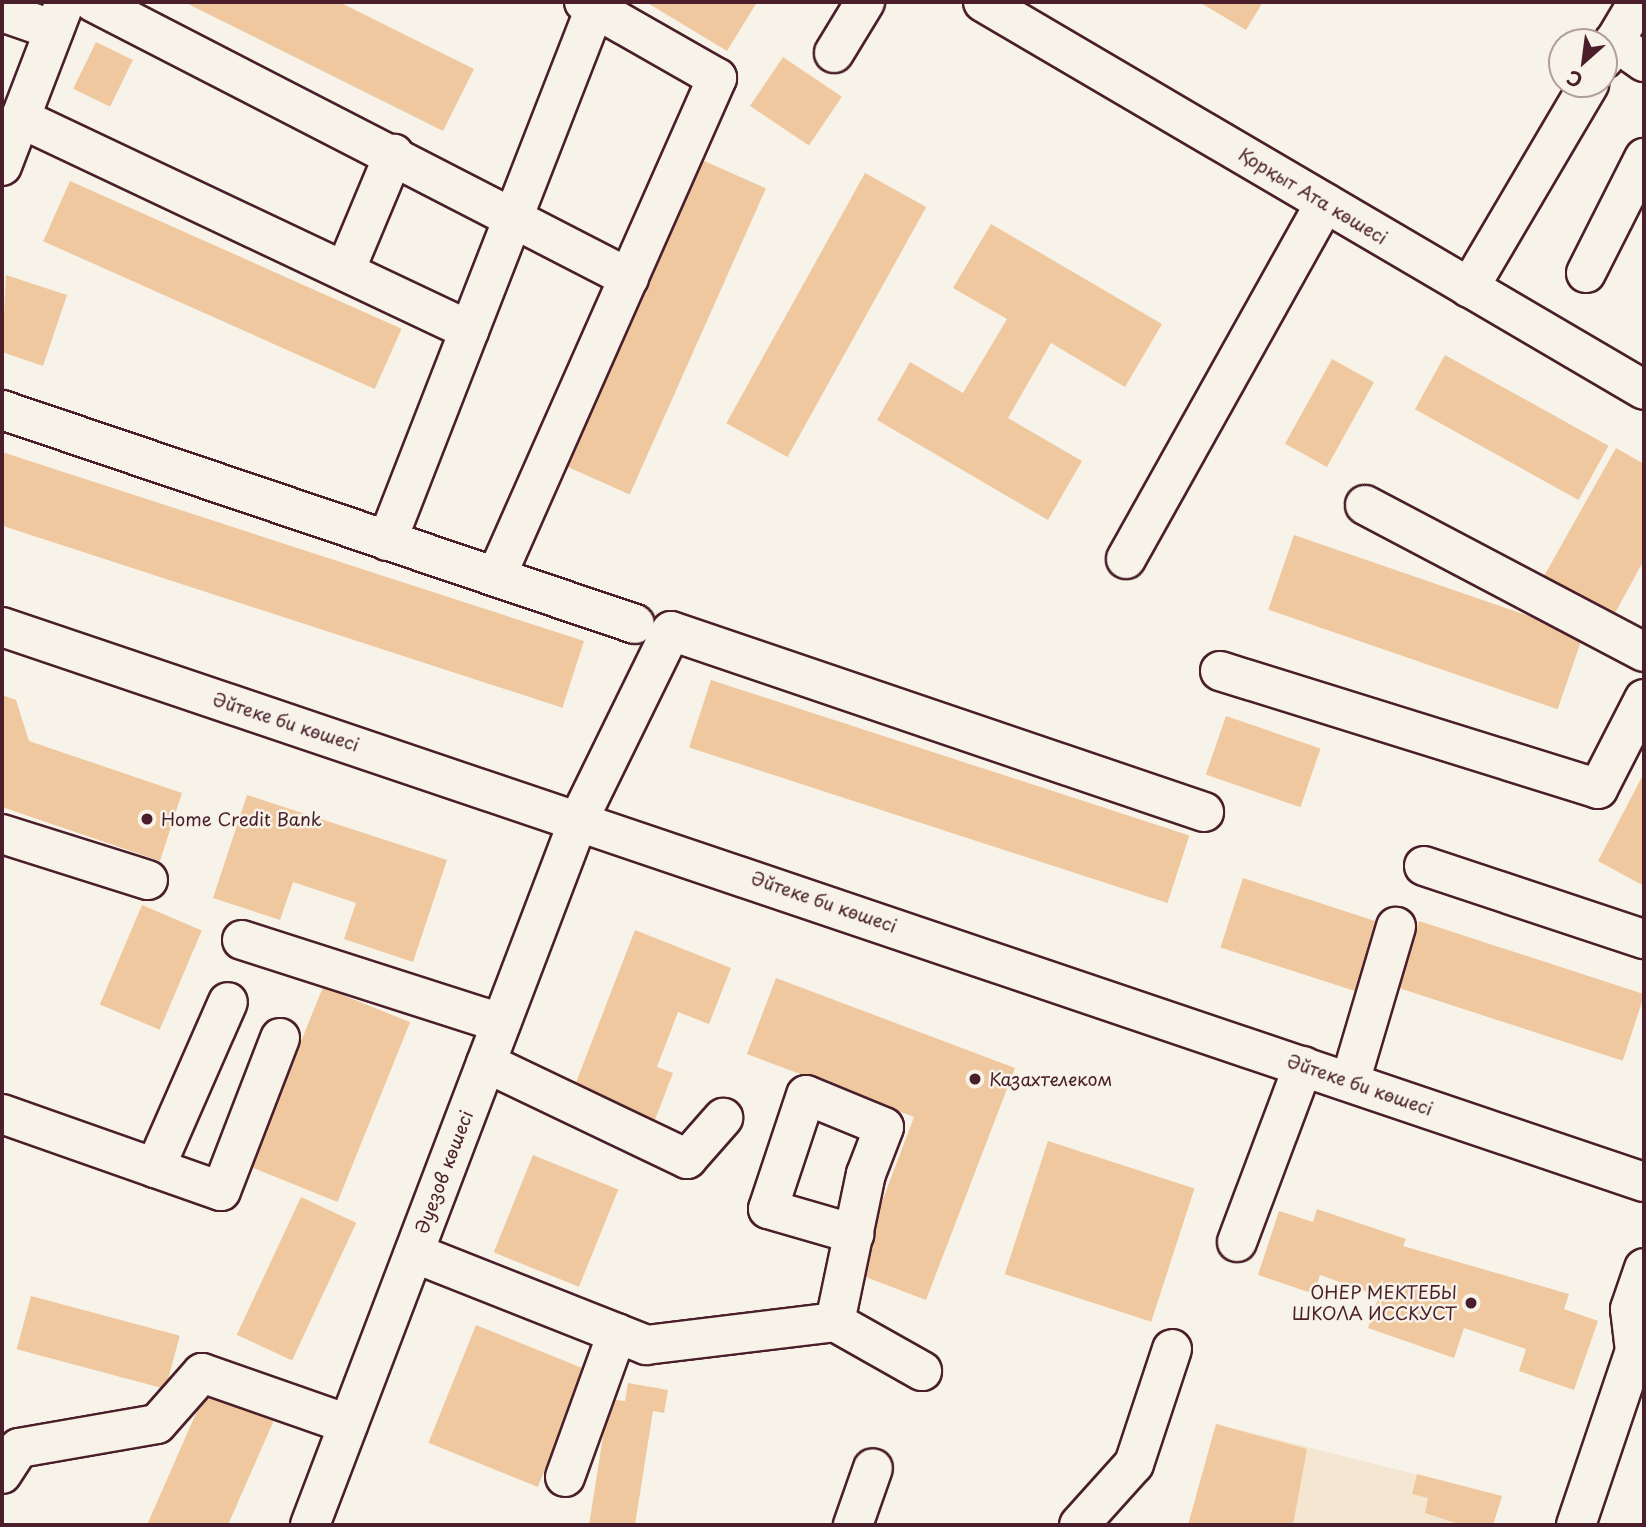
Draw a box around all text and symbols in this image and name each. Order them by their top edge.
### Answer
north arrow [1548,28,1618,98]
text: С [1561,64,1587,95]
street label: Қорқыт Ата көшесі [1235,143,1391,249]
street label: Әйтеке би көшесі [209,688,363,756]
place label: Home Credit Bank [161,808,322,830]
marker: Home Credit Bank [139,811,155,827]
street label: Әйтеке би көшесі [747,867,901,937]
street label: Әйтеке би көшесі [1283,1050,1437,1120]
place label: Казахтелеком [989,1068,1112,1090]
marker: Казахтелеком [967,1071,983,1087]
street label: Әуезов көшесі [411,1107,477,1237]
place label: ОНЕР МЕКТЕБЫ ШКОЛА ИССКУСТ [1292,1282,1457,1324]
marker: ОНЕР МЕКТЕБЫ ШКОЛА ИССКУСТ [1463,1295,1479,1311]

